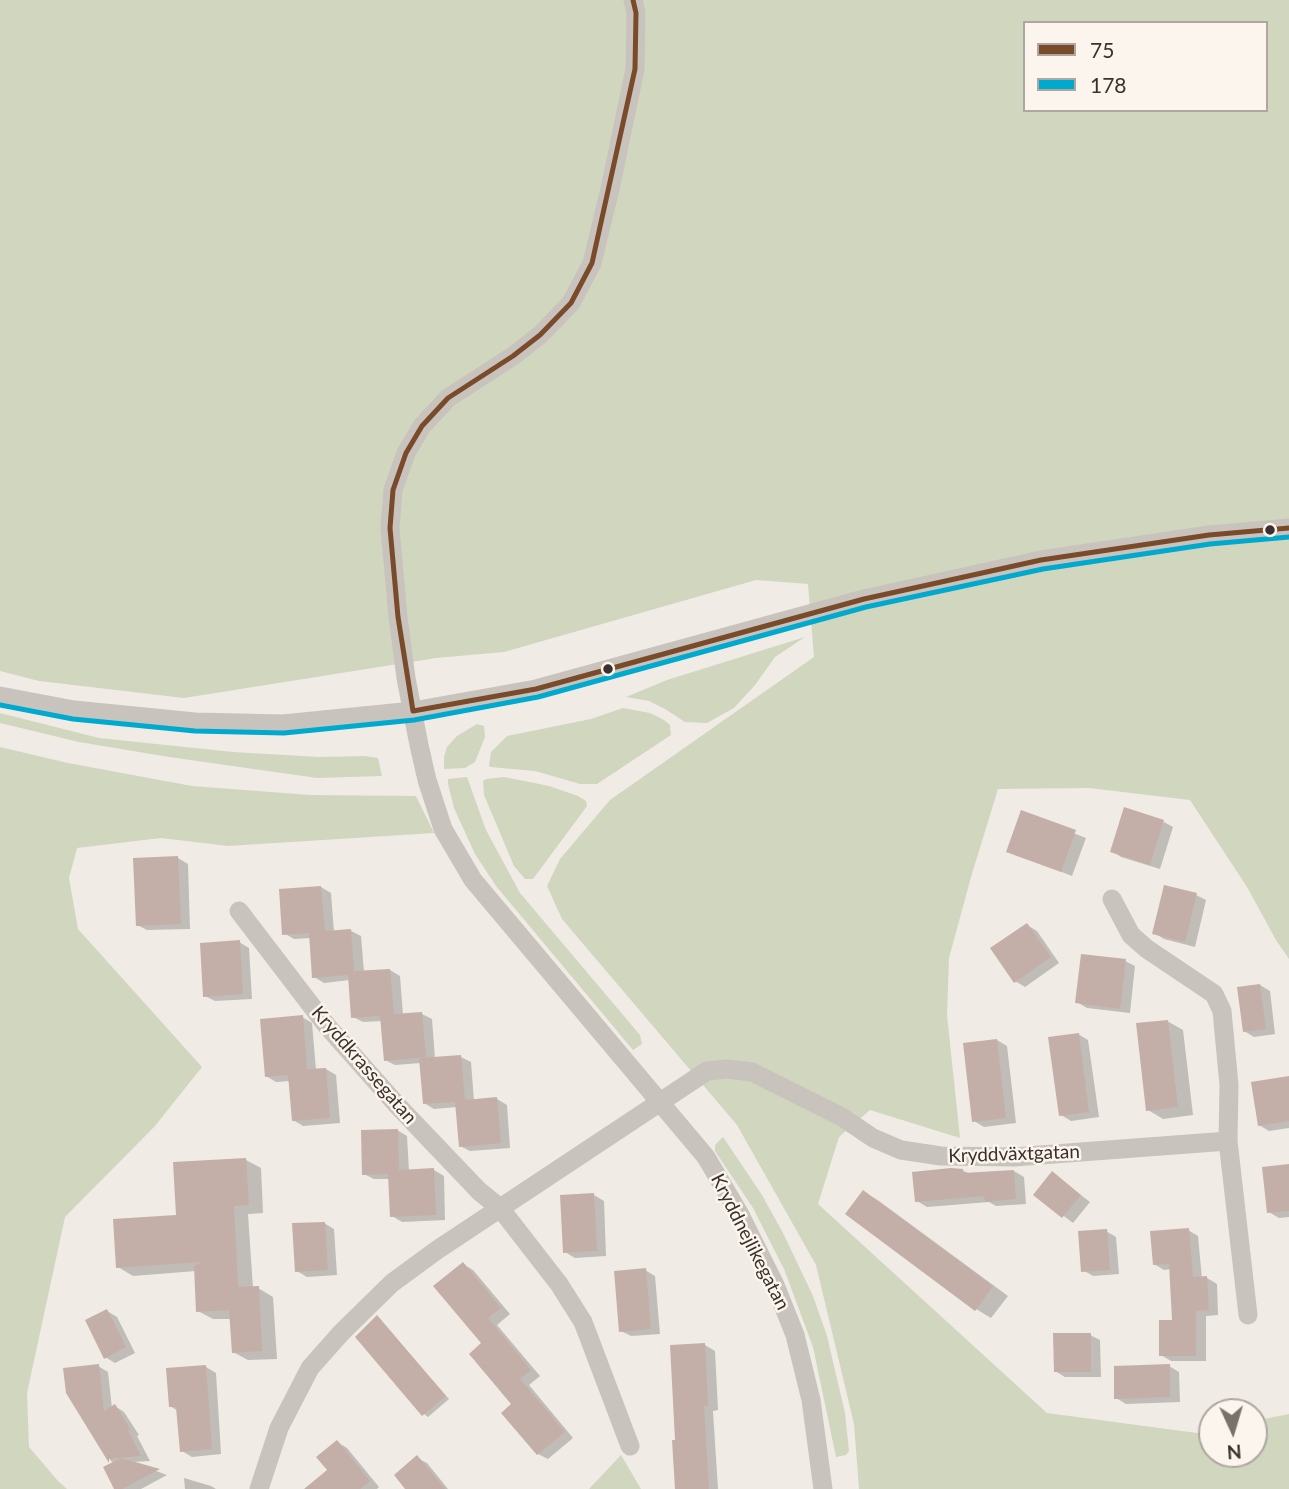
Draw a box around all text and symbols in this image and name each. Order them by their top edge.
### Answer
legend [1023,21,1268,112]
text: 75 [1090,37,1114,62]
text: 178 [1090,72,1127,97]
unlabelled marker [1263,523,1277,537]
unlabelled marker [601,662,615,676]
street label: Kryddkrassegatan [307,1001,421,1129]
street label: Kryddväxtgatan [948,1140,1080,1168]
street label: Kryddnejlikegatan [706,1170,794,1314]
north arrow [1198,1398,1268,1468]
text: N [1226,1440,1242,1464]

